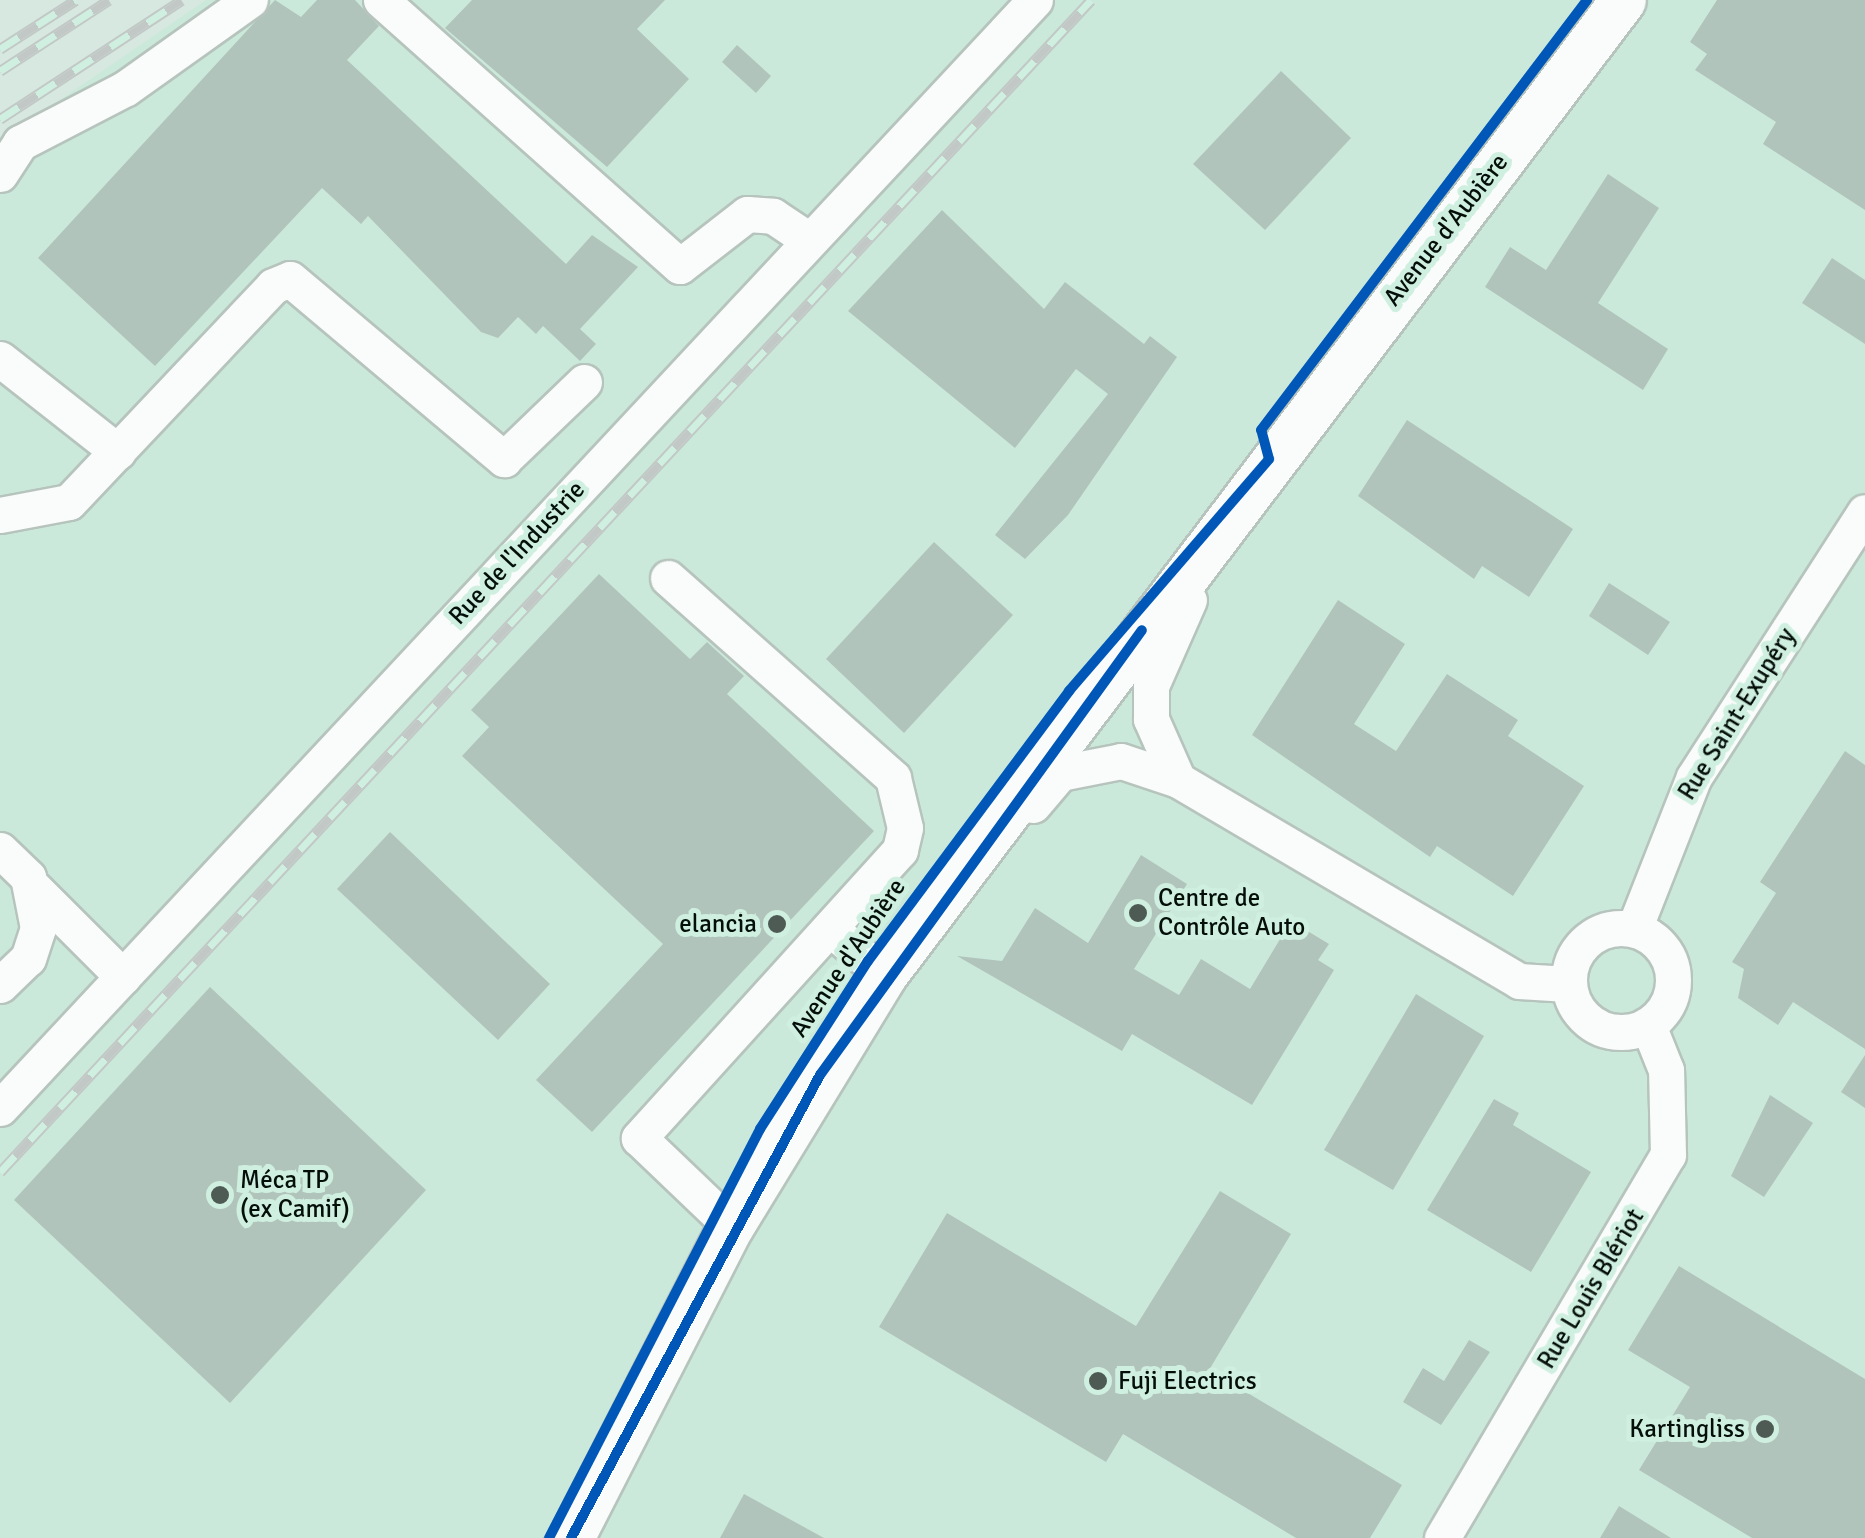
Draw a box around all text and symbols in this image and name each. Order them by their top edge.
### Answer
street label: Avenue d'Aubière [1377,148,1515,312]
street label: Rue de l'Industrie [443,475,591,631]
street label: Rue Saint-Exupéry [1672,622,1802,806]
street label: Avenue d'Aubière [784,873,912,1043]
place label: Centre de Contrôle Auto [1158,884,1305,943]
marker: Centre de Contrôle Auto [1127,902,1149,924]
place label: elancia [679,909,757,939]
marker: elancia [766,913,788,935]
place label: Méca TP (ex Camif) [240,1166,350,1225]
marker: Méca TP (ex Camif) [209,1184,231,1206]
street label: Rue Louis Blériot [1532,1204,1650,1374]
place label: Fuji Electrics [1118,1366,1257,1396]
marker: Fuji Electrics [1087,1370,1109,1392]
place label: Kartingliss [1629,1414,1745,1444]
marker: Kartingliss [1754,1418,1776,1440]

